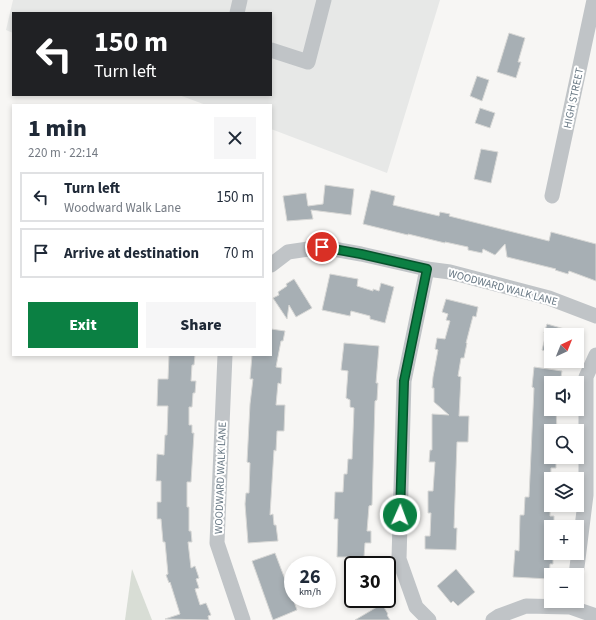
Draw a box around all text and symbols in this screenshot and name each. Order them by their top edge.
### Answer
text: 150 m [94,22,168,62]
icon: left [28,28,80,80]
text: Turn left [94,59,156,84]
street label: HIGH STREET [560,66,587,130]
text: 1 min [28,111,87,146]
button: close [214,117,256,159]
text: 220 m · 22:14 [28,144,98,162]
text: Turn left [64,178,120,199]
icon: left [30,186,52,208]
text: 150 m [216,187,254,208]
text: Woodward Walk Lane [64,199,181,217]
pin [305,230,339,264]
icon: arrive [311,236,333,258]
icon: arrive [30,242,52,264]
text: Arrive at destination [64,243,199,264]
text: 70 m [224,243,254,264]
street label: WOODWARD WALK LANE [447,266,559,309]
button: Exit [28,302,138,348]
button: Share [146,302,256,348]
north arrow [544,328,584,368]
map controls [544,328,584,608]
button: sound [544,376,584,416]
street label: WOODWARD WALK LANE [211,421,230,535]
button: search [544,424,584,464]
button: layers [544,472,584,512]
position arrow [379,494,421,536]
button: + [544,520,584,560]
speed limit sign: 30 [344,556,396,608]
text: 26 [299,563,321,591]
button: − [544,568,584,608]
text: km/h [299,585,321,599]

